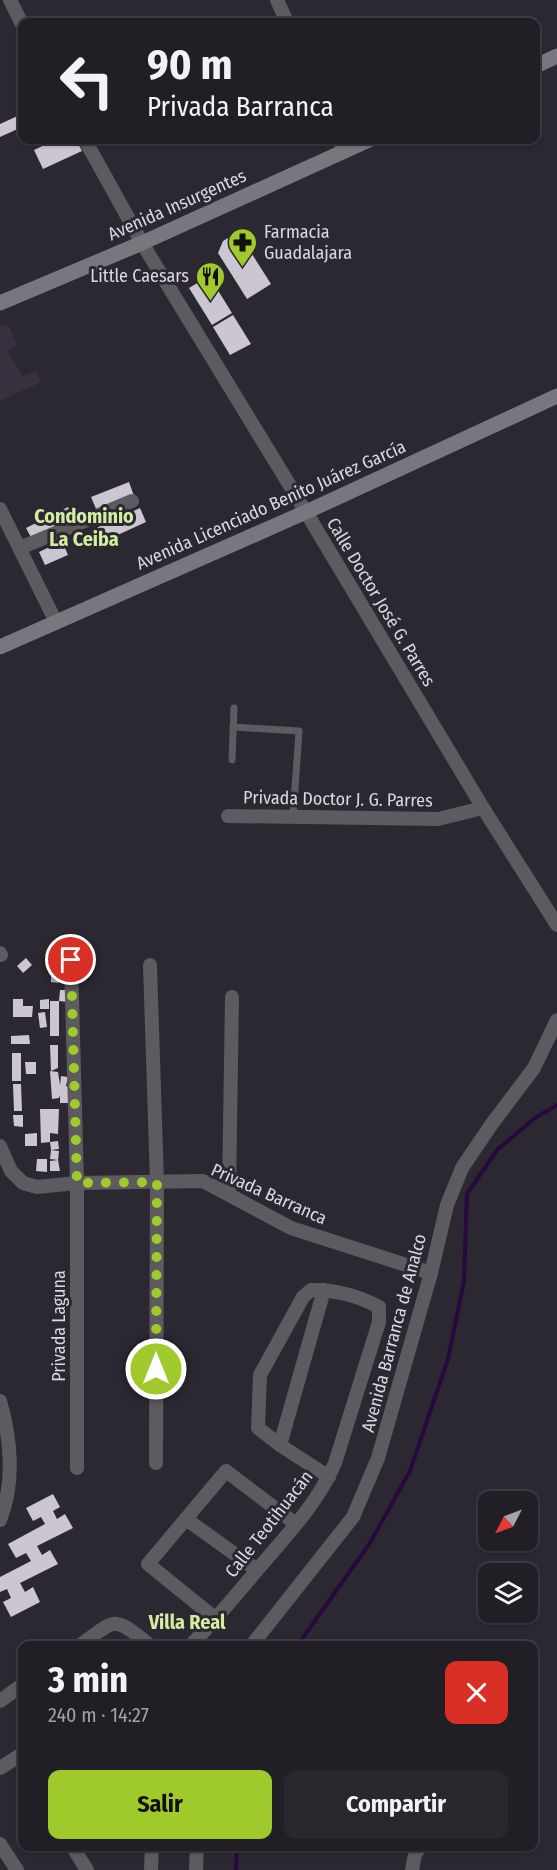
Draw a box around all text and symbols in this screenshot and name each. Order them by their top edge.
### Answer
text: 90 m [147,40,232,90]
icon: left [48,42,126,120]
text: Privada Barranca [147,91,334,123]
street label: Avenida Insurgentes [104,165,250,245]
place label: Farmacia Guadalajara [264,221,352,264]
pharmacy icon: Farmacia Guadalajara [227,226,259,268]
restaurant icon: Little Caesars [194,260,226,302]
place label: Little Caesars [90,265,189,287]
street label: Avenida Licenciado Benito Juárez García [133,435,409,575]
district label: Condominio La Ceiba [34,504,134,551]
street label: Calle Doctor José G. Parres [322,514,440,691]
street label: Privada Doctor J. G. Parres [243,786,433,812]
pin [45,934,96,985]
icon: arrive [54,943,87,976]
street label: Privada Barranca [208,1159,330,1229]
street label: Avenida Barranca de Analco [357,1231,431,1435]
street label: Privada Laguna [48,1270,70,1382]
position arrow [124,1337,188,1401]
street label: Calle Teotihuacán [220,1466,318,1582]
north arrow [478,1491,538,1551]
map controls [478,1491,538,1623]
button: layers [478,1563,538,1623]
district label: Villa Real [148,1610,226,1634]
text: 3 min [48,1658,128,1702]
button: close [445,1661,508,1724]
text: 240 m · 14:27 [48,1703,149,1727]
button: Salir [48,1770,272,1839]
button: Compartir [284,1770,508,1839]

